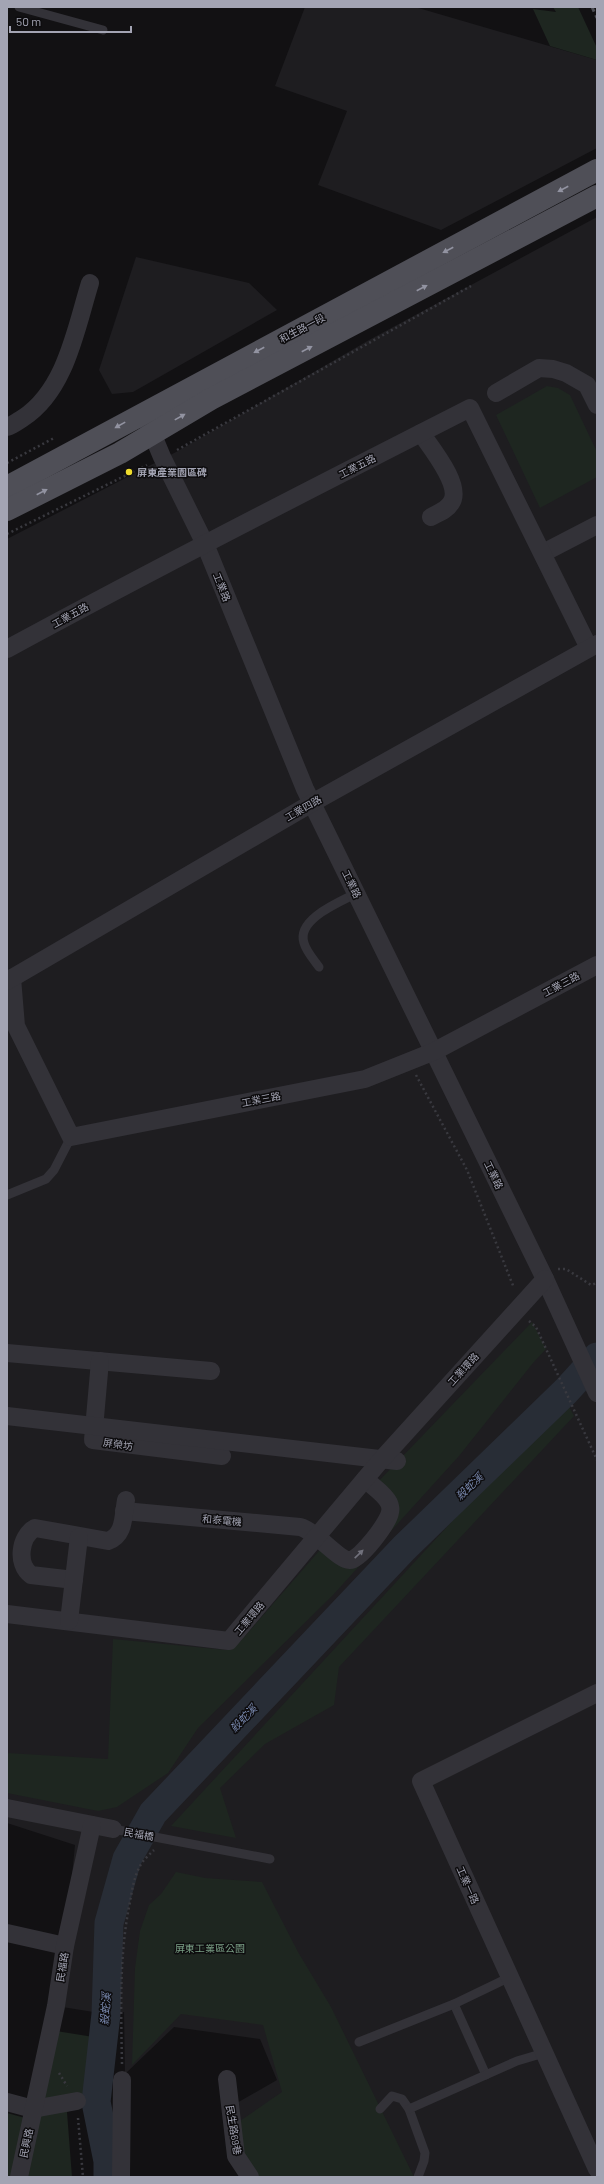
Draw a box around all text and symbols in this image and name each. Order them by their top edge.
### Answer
scale bar [10,8,131,34]
text: 50 m [16,14,41,28]
one-way arrow [557,185,568,192]
one-way arrow [442,246,454,253]
one-way arrow [416,285,428,291]
street label: 和生路一段 [277,311,327,345]
one-way arrow [301,345,313,352]
one-way arrow [253,347,265,354]
one-way arrow [174,413,186,420]
one-way arrow [114,422,126,428]
street label: 工業五路 [336,452,378,480]
place label: 屏東產業園區碑 [137,466,207,478]
marker: 屏東產業園區碑 [124,467,134,477]
one-way arrow [36,489,47,495]
street label: 工業路 [211,571,233,603]
street label: 工業五路 [50,600,90,630]
street label: 工業四路 [283,793,323,823]
street label: 工業路 [340,868,364,900]
street label: 工業三路 [541,969,581,999]
street label: 工業三路 [240,1089,282,1109]
street label: 工業路 [482,1159,506,1191]
street label: 工業環路 [445,1350,481,1388]
street label: 屏榮坊 [102,1436,134,1452]
water label: 殺蛇溪 [453,1468,487,1502]
street label: 和泰電機 [202,1512,242,1528]
one-way arrow [354,1549,364,1559]
street label: 工業環路 [232,1599,266,1637]
water label: 殺蛇溪 [227,1700,261,1734]
street label: 民福橋 [123,1825,155,1843]
street label: 工業一路 [454,1864,482,1906]
park label: 屏東工業區公園 [175,1942,245,1954]
street label: 民福路 [54,1951,70,1983]
water label: 殺蛇溪 [97,1990,113,2026]
street label: 民生路69巷 [224,2104,244,2156]
street label: 民興路 [17,2127,35,2159]

